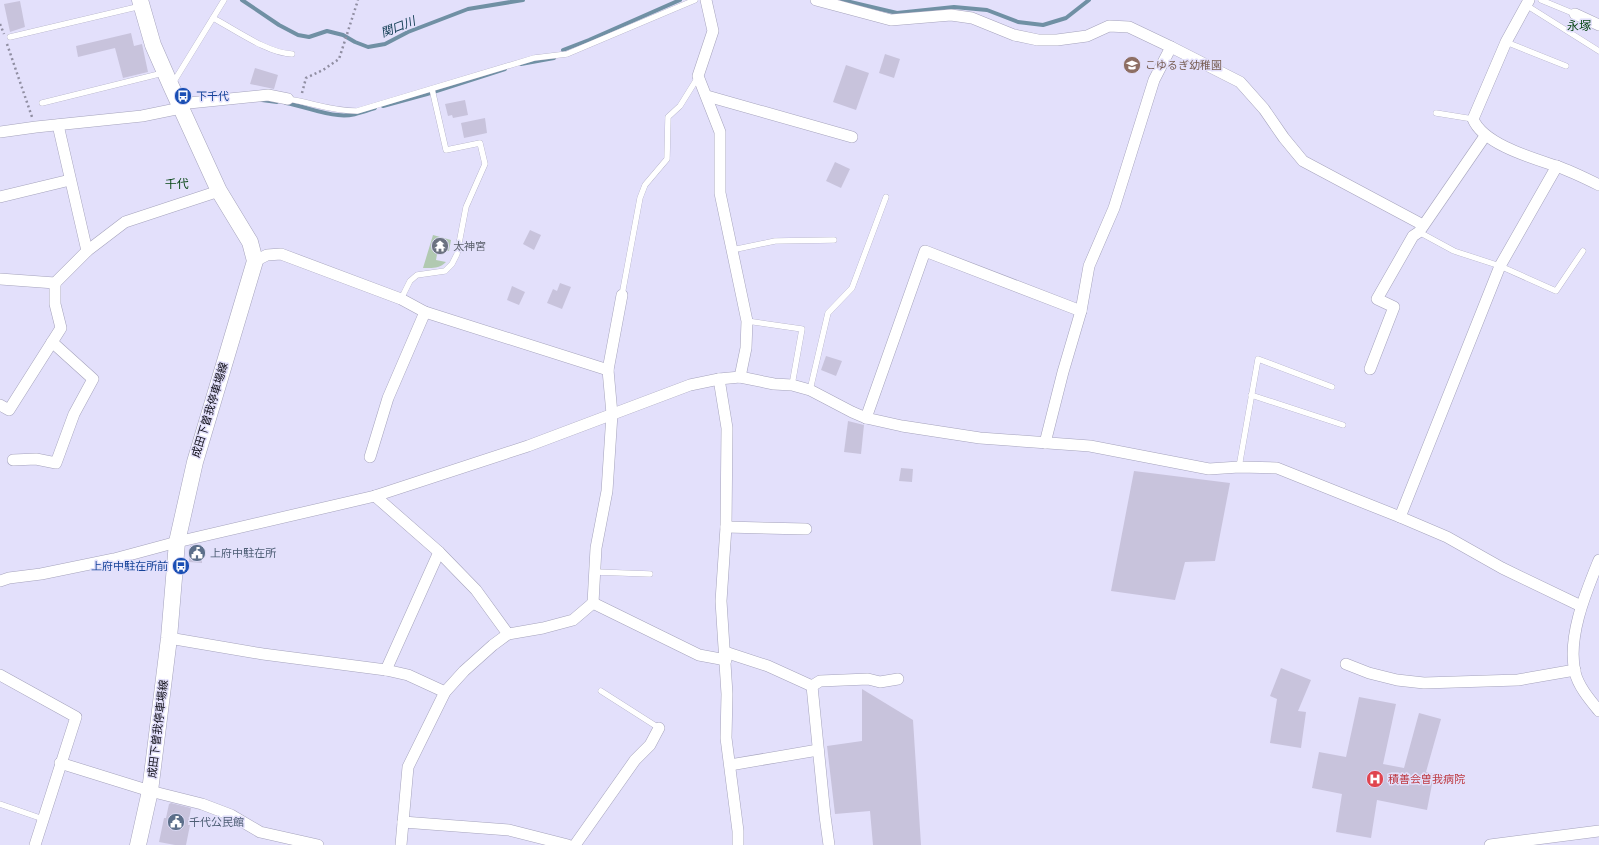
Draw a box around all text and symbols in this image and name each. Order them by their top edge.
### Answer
water label: 関口川 [379,13,419,40]
district label: 永塚 [1567,19,1591,33]
school or university icon: こゆるぎ幼稚園 [1122,55,1142,75]
place label: こゆるぎ幼稚園 [1145,59,1222,72]
bus stop icon: 下千代 [173,86,193,106]
place label: 下千代 [196,90,229,103]
district label: 千代 [165,177,189,191]
temple icon: 太神宮 [430,236,450,256]
place label: 太神宮 [453,240,486,253]
street label: 成田下曽我停車場線 [189,361,231,459]
public building icon: 上府中駐在所 [187,543,207,563]
place label: 上府中駐在所 [210,547,277,560]
bus stop icon: 上府中駐在所前 [171,556,191,576]
place label: 上府中駐在所前 [91,560,168,573]
street label: 成田下曽我停車場線 [146,679,170,779]
hospital icon: 積善会曽我病院 [1365,769,1385,789]
place label: 積善会曽我病院 [1388,773,1465,786]
public building icon: 千代公民館 [166,812,186,832]
place label: 千代公民館 [189,816,244,829]

